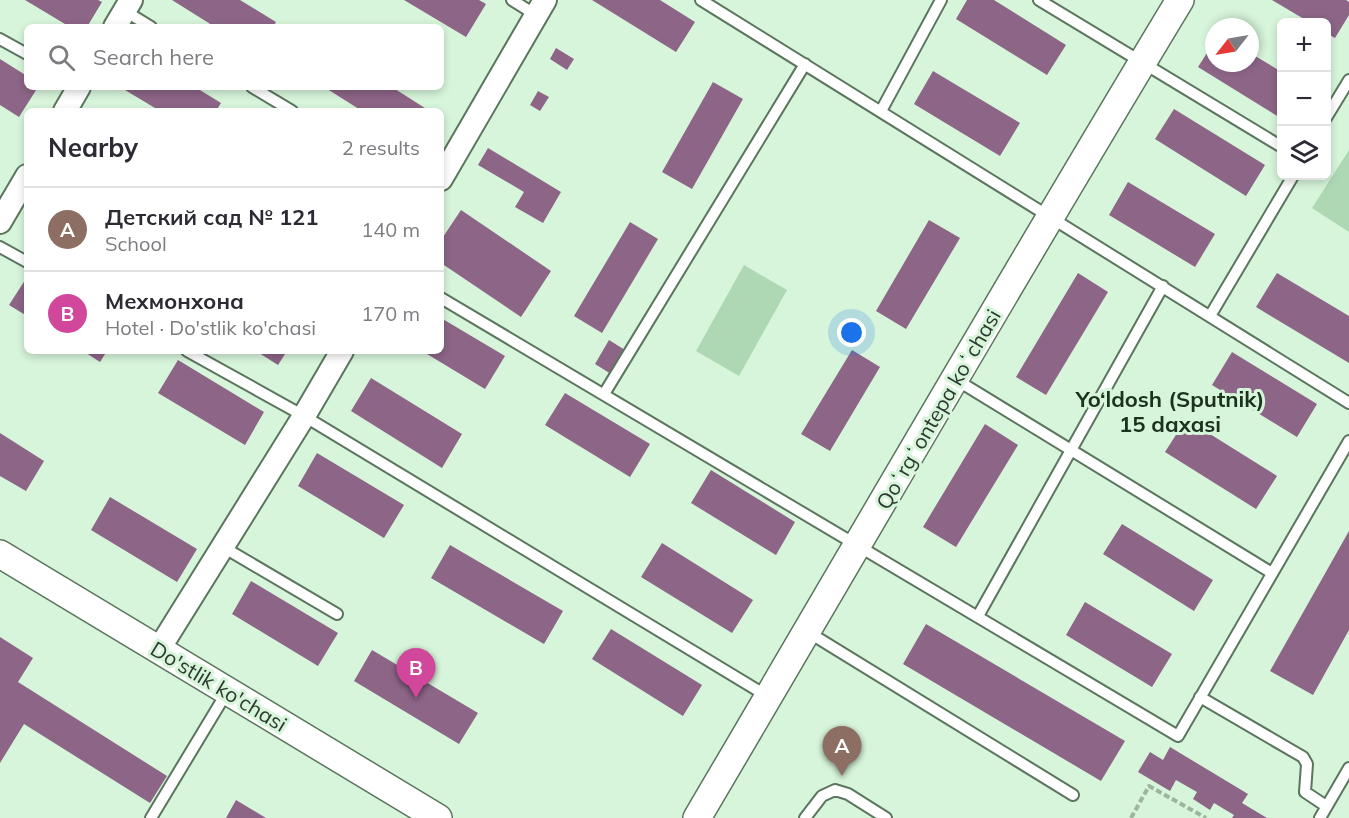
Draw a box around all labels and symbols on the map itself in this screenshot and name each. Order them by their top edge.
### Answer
north arrow [1205,18,1259,72]
street label: Qoʻrgʻontepa koʻchasi [870,304,1006,514]
your location [837,318,866,347]
district label: Yo‘ldosh (Sputnik) 15 daxasi [1075,385,1264,438]
street label: Do'stlik ko'chasi [146,635,292,737]
pin: B [396,648,436,698]
pin: A [822,726,862,776]

